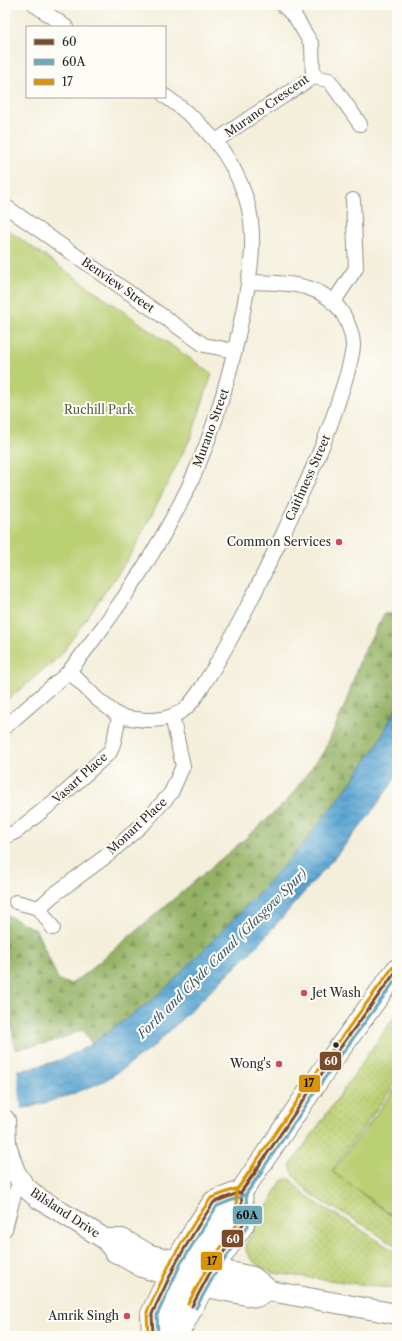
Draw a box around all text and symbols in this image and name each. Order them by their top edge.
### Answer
legend [26,26,166,98]
text: 60 [62,34,77,49]
text: 60A [62,54,86,69]
street label: Murano Crescent [222,70,312,140]
text: 17 [62,74,73,89]
street label: Benview Street [79,254,158,316]
street label: Murano Street [189,386,232,469]
park label: Ruchill Park [64,402,135,417]
street label: Caithness Street [282,432,334,523]
place label: Common Services [227,534,331,549]
marker: Common Services [334,537,344,547]
street label: Vasart Place [48,749,110,807]
street label: Monart Place [104,794,170,857]
water label: Forth and Clyde Canal (Glasgow Spur) [133,865,310,1042]
place label: Jet Wash [310,985,361,1000]
marker: Jet Wash [299,988,309,998]
unlabelled marker [331,1040,341,1050]
line badge: 60 [319,1051,342,1071]
text: 60 [324,1054,338,1068]
place label: Wong's [229,1056,271,1071]
marker: Wong's [274,1059,284,1069]
line badge: 17 [298,1074,321,1093]
text: 17 [304,1076,315,1090]
street label: Bilsland Drive [28,1185,103,1241]
line badge: 60A [232,1205,263,1225]
text: 60A [236,1208,258,1222]
line badge: 60 [221,1229,244,1248]
text: 60 [226,1232,240,1246]
line badge: 17 [200,1251,223,1271]
text: 17 [207,1254,218,1268]
place label: Amrik Singh [47,1308,119,1323]
marker: Amrik Singh [122,1311,132,1321]

